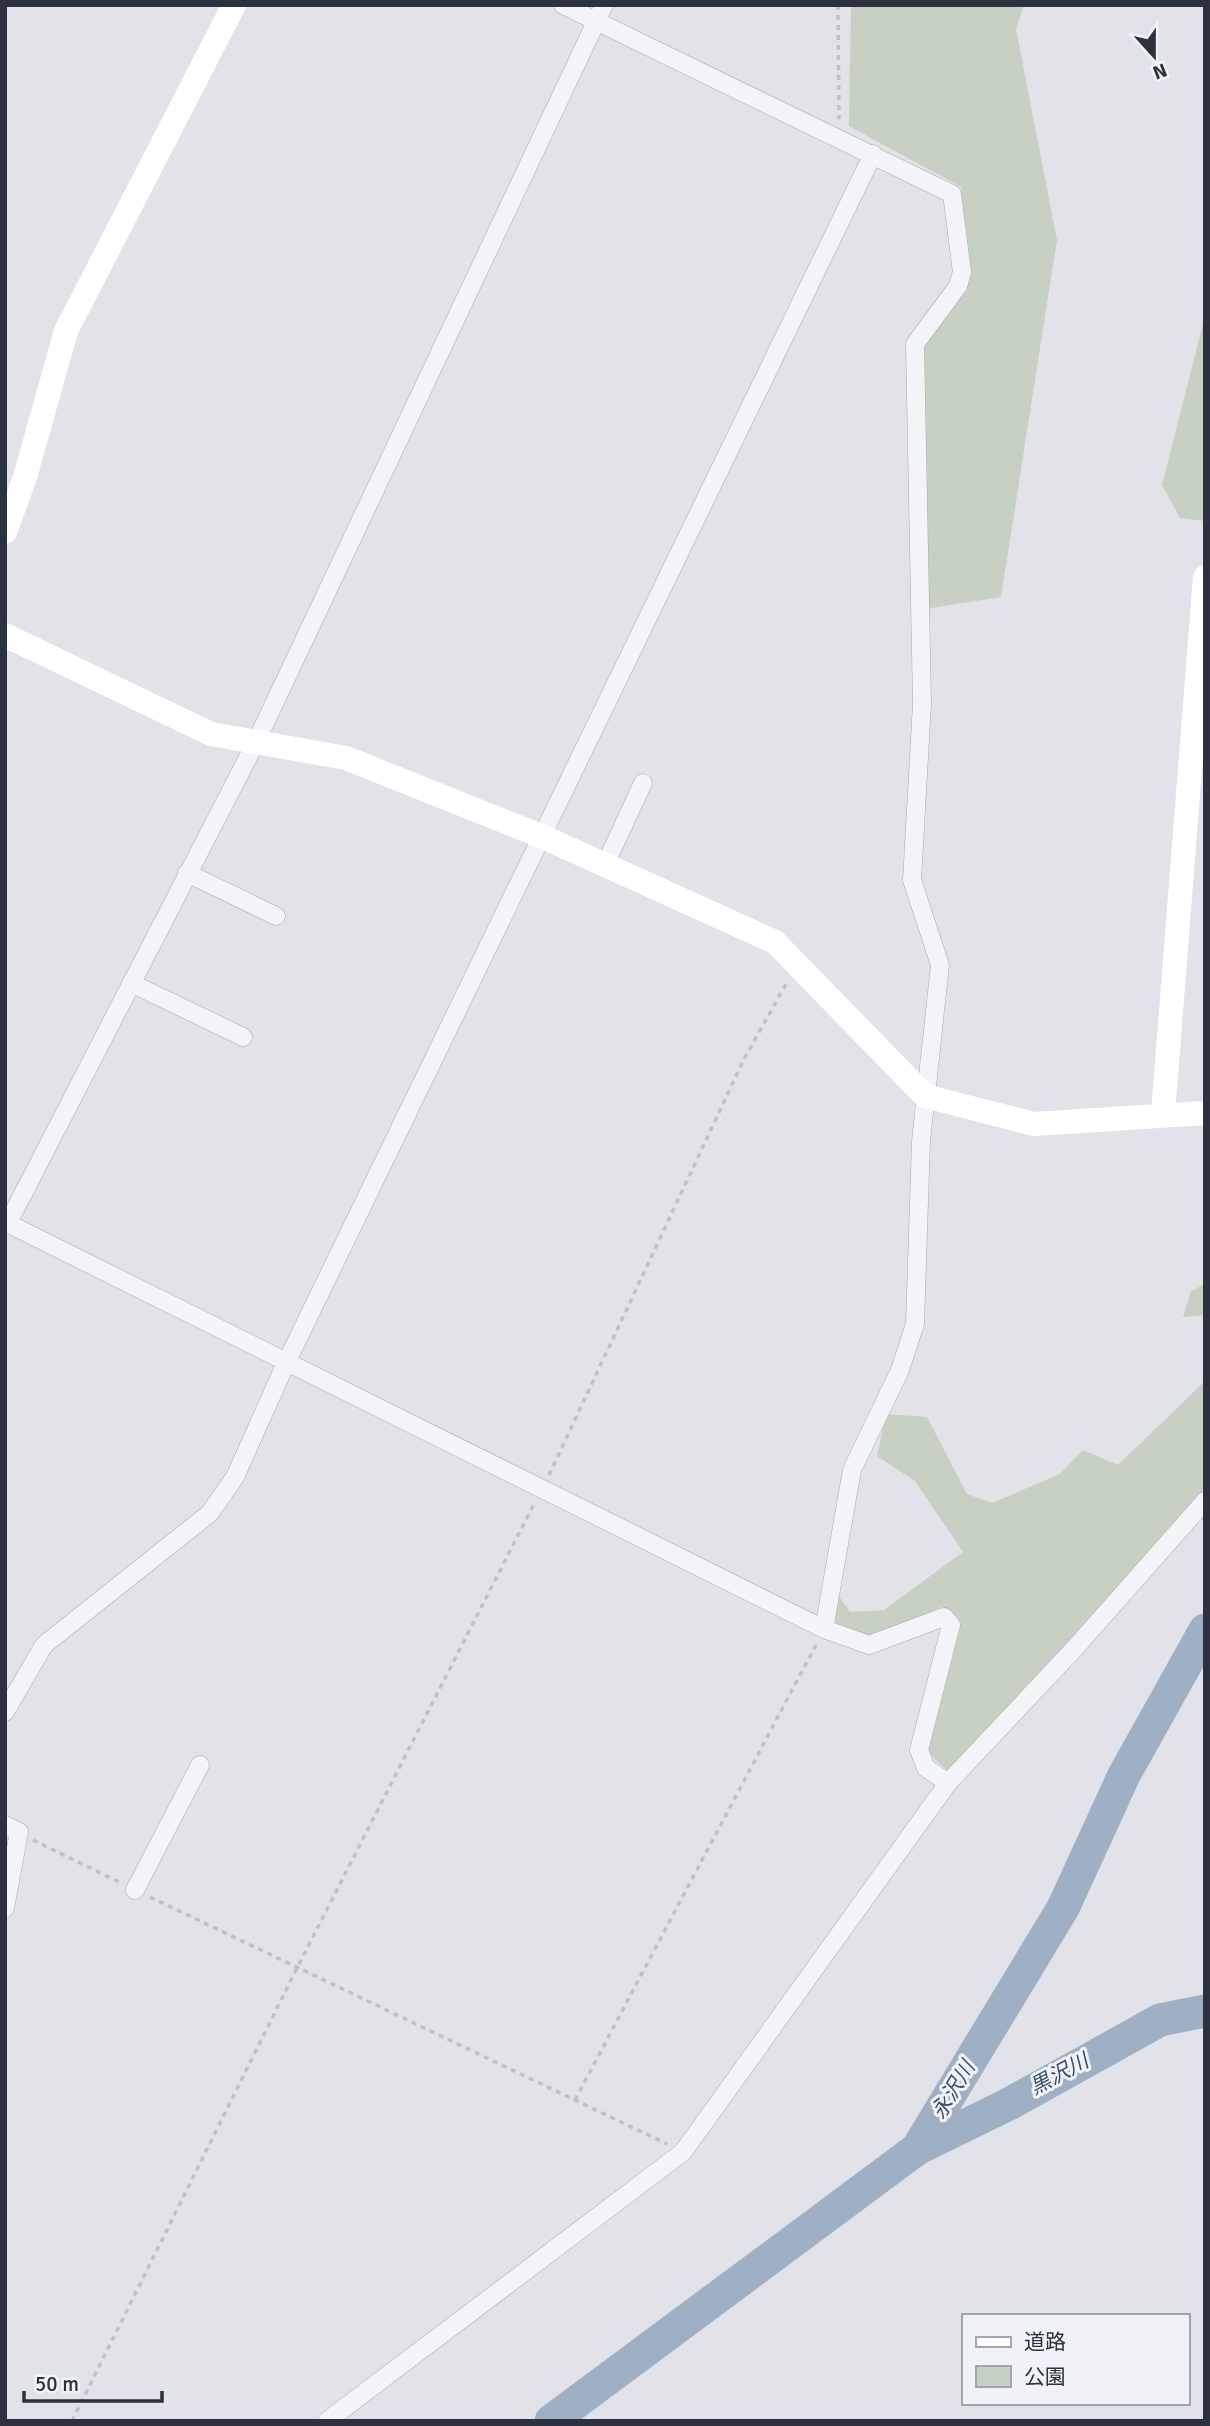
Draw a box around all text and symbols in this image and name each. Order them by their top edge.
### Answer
north arrow [1119,21,1189,91]
text: N [1149,57,1170,85]
water label: 黒沢川 [1025,2047,1095,2100]
water label: 永沢川 [926,2055,981,2124]
legend [962,2314,1189,2405]
text: 道路 [1024,2329,1066,2355]
scale bar [24,2360,163,2404]
text: 公園 [1024,2364,1066,2390]
text: 50 m [35,2371,79,2397]

